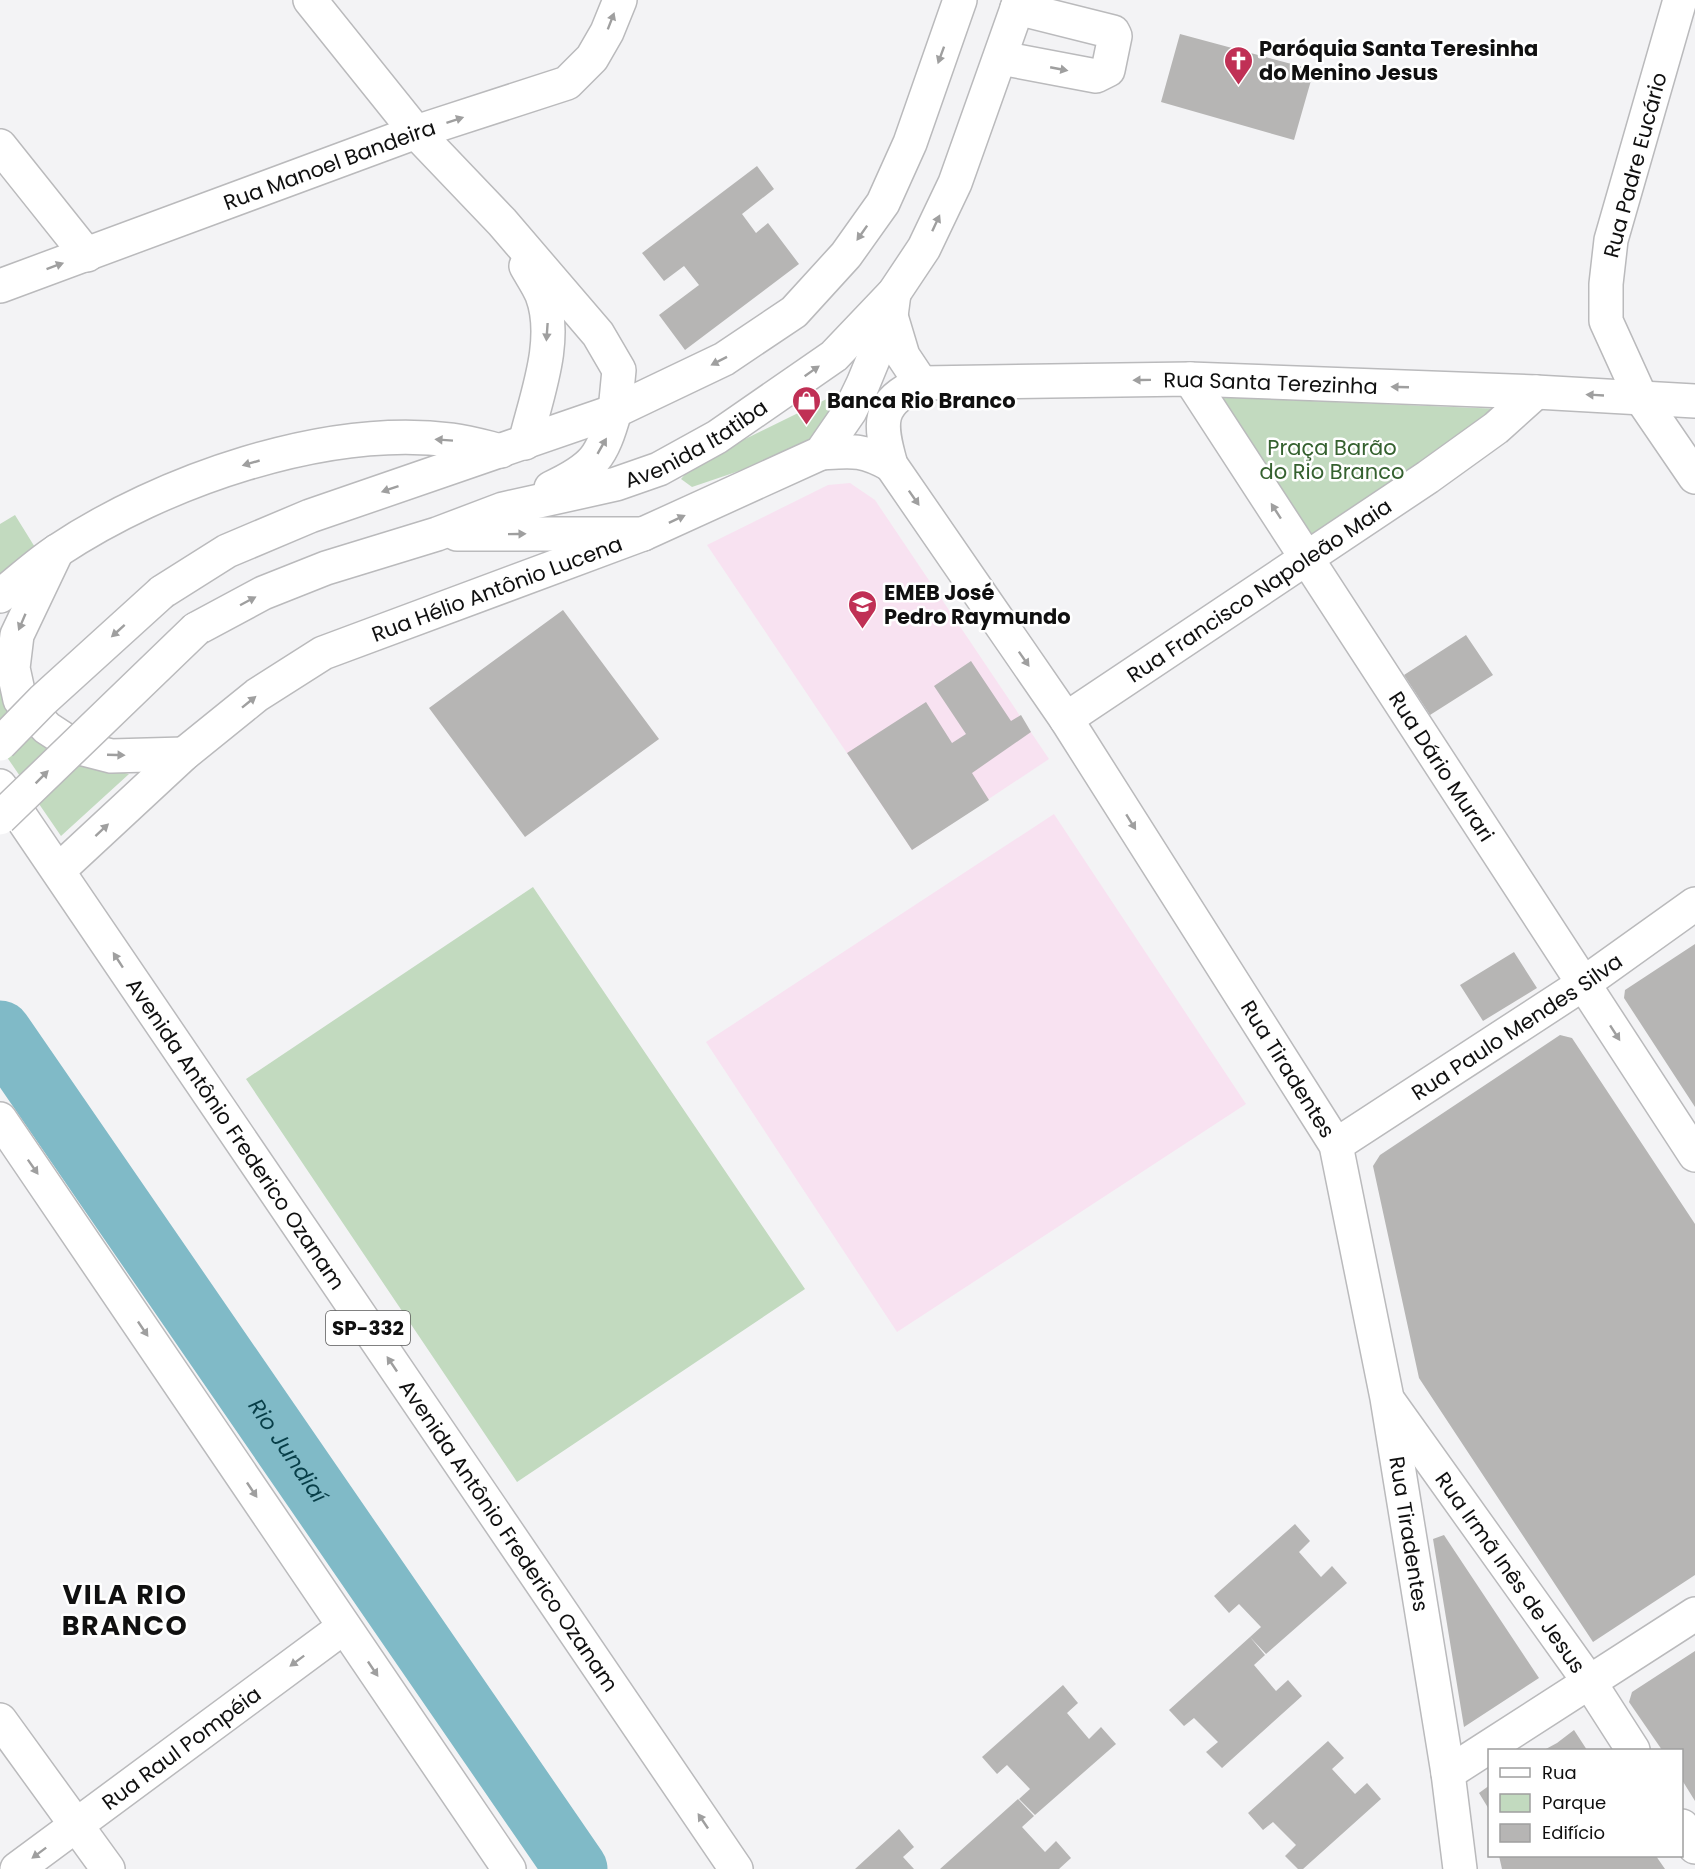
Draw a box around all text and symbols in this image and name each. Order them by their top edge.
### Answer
one-way arrow [607,12,617,30]
place label: Paróquia Santa Teresinha do Menino Jesus [1259,34,1538,87]
church icon: Paróquia Santa Teresinha do Menino Jesus [1222,44,1254,86]
one-way arrow [936,47,946,65]
one-way arrow [1049,65,1068,74]
street label: Rua Padre Eucário [1596,69,1674,261]
street label: Rua Manoel Bandeira [219,112,439,217]
one-way arrow [446,114,464,124]
one-way arrow [931,215,940,232]
one-way arrow [856,224,868,240]
one-way arrow [46,261,64,271]
one-way arrow [542,323,552,342]
one-way arrow [710,356,727,366]
street label: Rua Santa Terezinha [1163,364,1378,401]
one-way arrow [804,365,820,377]
one-way arrow [1133,375,1152,384]
one-way arrow [1390,382,1409,391]
shop icon: Banca Rio Branco [790,384,822,426]
place label: Banca Rio Branco [827,386,1016,415]
one-way arrow [1585,391,1604,400]
street label: Avenida Itatiba [621,392,773,494]
park label: Praça Barão do Rio Branco [1260,433,1404,486]
one-way arrow [434,435,453,445]
one-way arrow [597,438,608,454]
one-way arrow [242,459,260,468]
one-way arrow [381,484,399,494]
one-way arrow [908,490,919,506]
street label: Rua Francisco Napoleão Maia [1121,491,1397,689]
one-way arrow [1270,503,1282,519]
one-way arrow [668,514,686,523]
street label: Rua Hélio Antônio Lucena [367,529,626,648]
one-way arrow [507,529,526,539]
place label: EMEB José Pedro Raymundo [884,578,1071,631]
school or university icon: EMEB José Pedro Raymundo [847,588,879,630]
one-way arrow [239,596,256,606]
one-way arrow [17,613,26,631]
one-way arrow [112,624,126,638]
one-way arrow [1018,650,1030,666]
street label: Rua Dário Murari [1382,685,1502,847]
one-way arrow [241,697,256,709]
one-way arrow [107,751,126,760]
one-way arrow [34,770,48,784]
one-way arrow [1126,814,1137,830]
one-way arrow [94,823,109,837]
street label: Rua Paulo Mendes Silva [1406,946,1628,1107]
one-way arrow [112,952,123,968]
street label: Avenida Antônio Frederico Ozanam [120,972,352,1295]
street label: Rua Tiradentes [1234,995,1342,1143]
one-way arrow [1610,1025,1621,1041]
one-way arrow [27,1159,39,1175]
road number: SP-332 [326,1311,410,1345]
one-way arrow [137,1320,149,1336]
one-way arrow [387,1356,398,1373]
street label: Avenida Antônio Frederico Ozanam [393,1374,626,1697]
water label: Rio Jundiaí [241,1392,336,1510]
street label: Rua Tiradentes [1382,1454,1436,1614]
street label: Rua Irmã Inês de Jesus [1429,1466,1593,1679]
one-way arrow [246,1482,258,1498]
district label: VILA RIO BRANCO [62,1576,188,1644]
one-way arrow [289,1655,304,1667]
one-way arrow [367,1661,379,1677]
street label: Rua Raul Pompéia [96,1679,266,1816]
legend [1488,1749,1683,1857]
text: Rua [1542,1760,1577,1785]
text: Parque [1542,1790,1606,1815]
one-way arrow [697,1813,709,1829]
text: Edifício [1542,1820,1605,1845]
one-way arrow [31,1846,47,1859]

